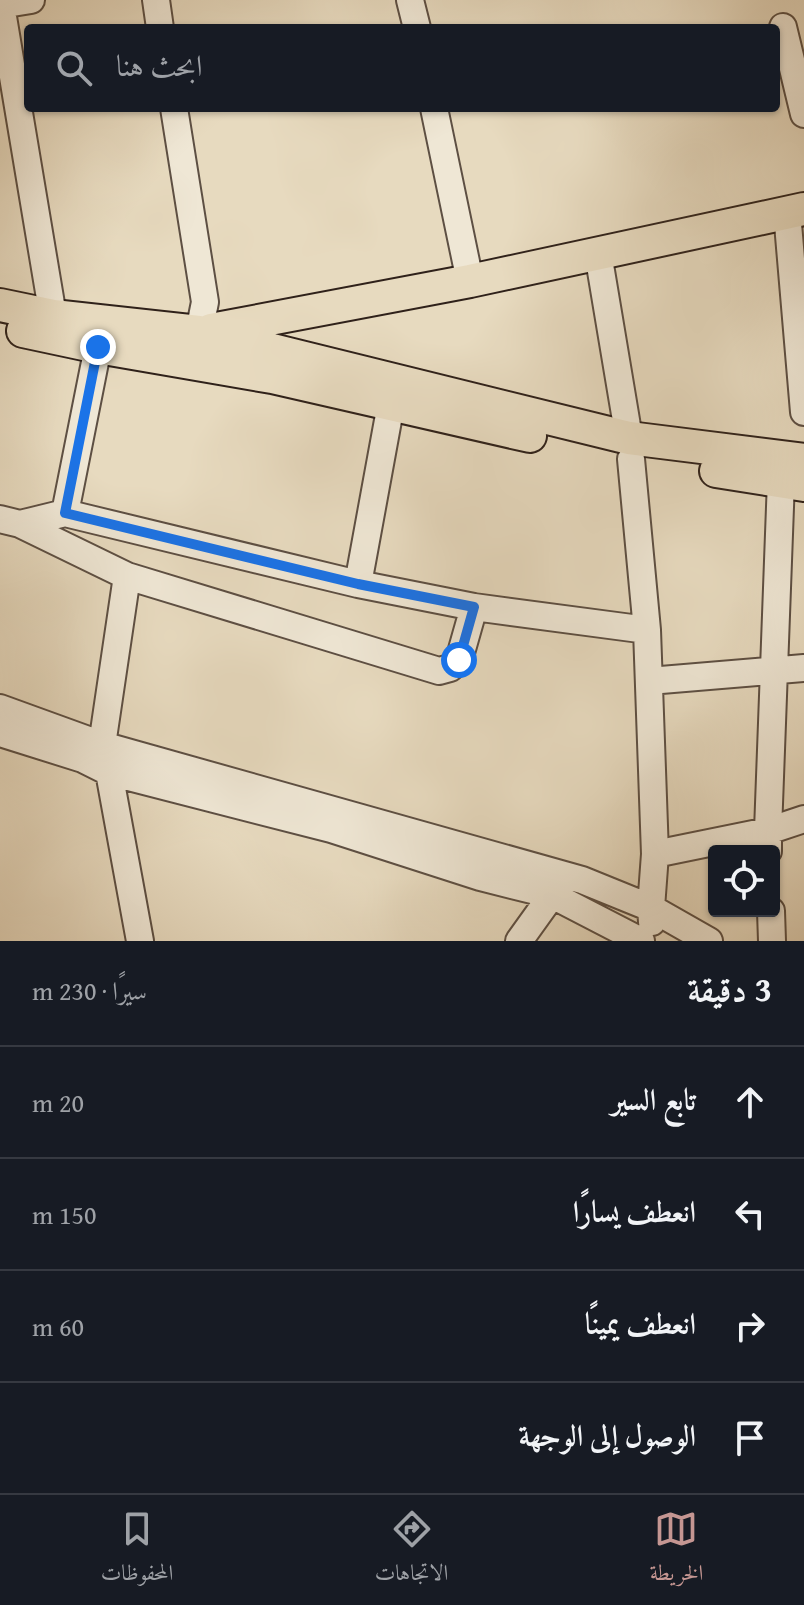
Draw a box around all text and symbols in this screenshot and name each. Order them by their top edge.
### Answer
search box [24,24,780,112]
text: ابحث هنا [116,43,203,87]
icon: search [52,46,96,90]
route end [80,329,116,365]
route start [441,642,477,678]
map controls [708,845,780,917]
button: locate [708,845,780,917]
text: 3 دقيقة [688,964,772,1013]
text: سيرًا · 230 m [32,971,147,1010]
text: تابع السير [611,1077,696,1121]
icon: ahead [728,1080,772,1124]
text: 20 m [32,1083,84,1122]
text: انعطف يسارًا [573,1189,696,1233]
icon: left [728,1192,772,1236]
text: 150 m [32,1195,97,1234]
text: انعطف يمينًا [585,1301,696,1345]
icon: right [728,1304,772,1348]
text: 60 m [32,1307,84,1346]
text: الوصول إلى الوجهة [518,1413,696,1457]
icon: arrive [728,1416,772,1460]
tab: المحفوظات [101,1507,173,1594]
tab: الاتجاهات [375,1507,448,1594]
tab: الخريطة [650,1507,703,1594]

